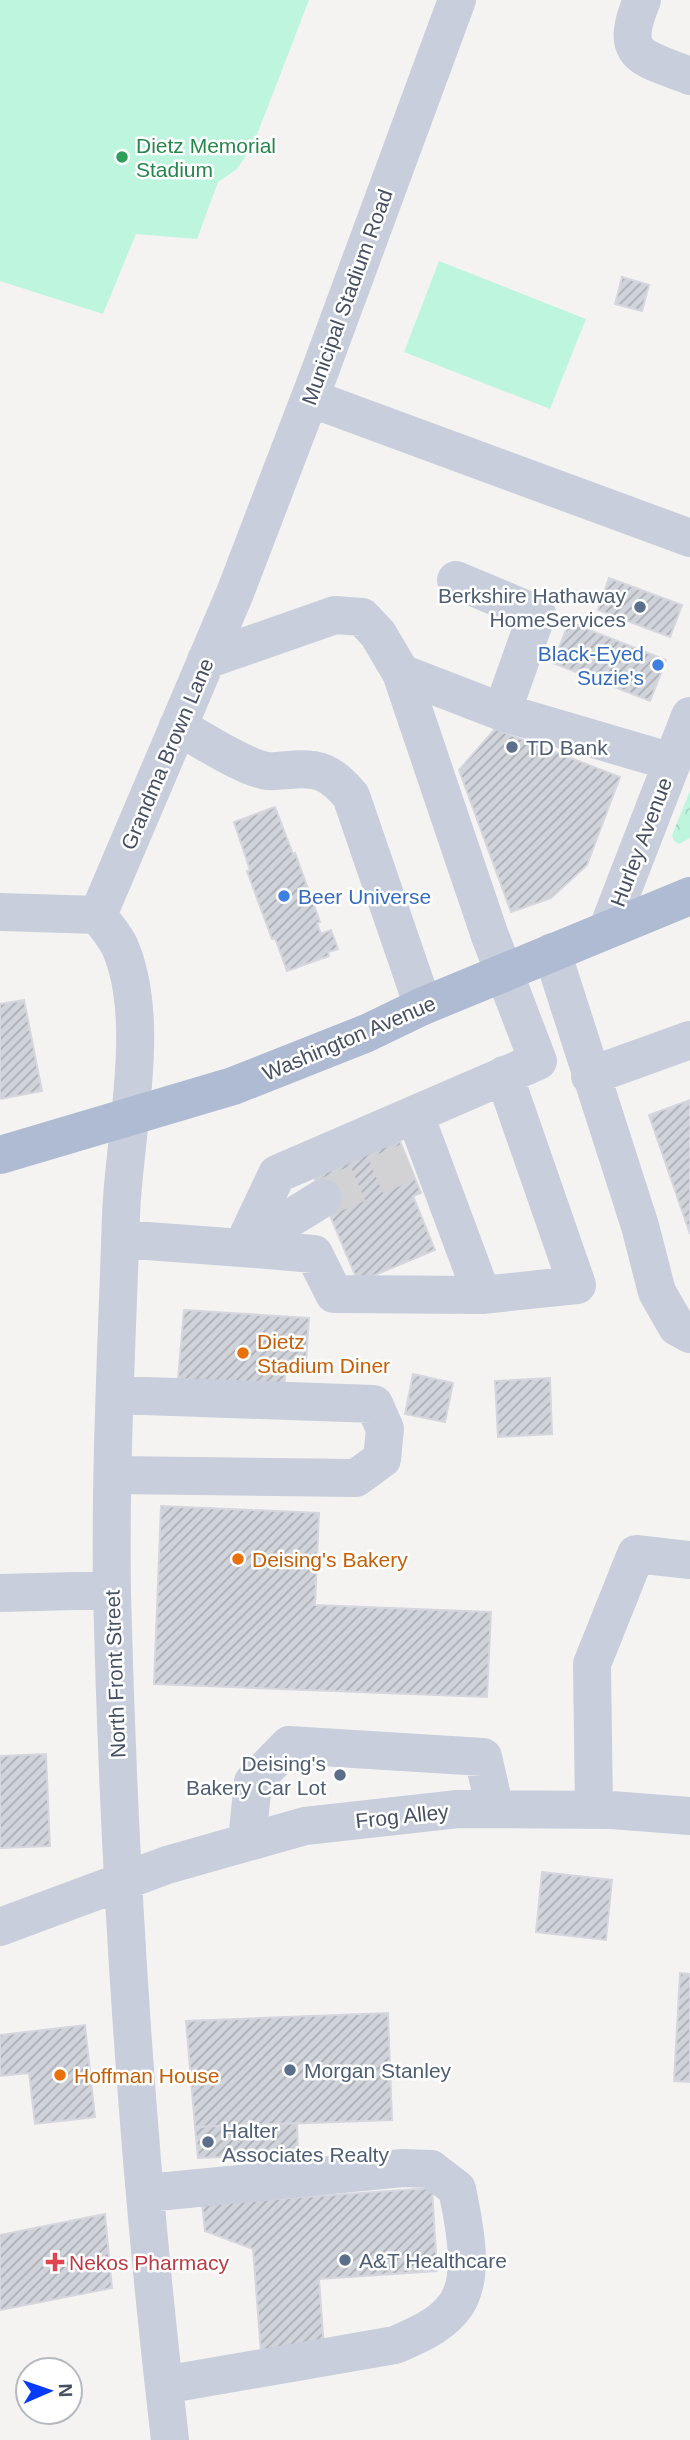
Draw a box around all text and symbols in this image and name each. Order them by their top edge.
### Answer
place label: Dietz Memorial Stadium [136,134,276,181]
marker: Dietz Memorial Stadium [114,149,130,165]
street label: Municipal Stadium Road [297,186,397,408]
place label: Berkshire Hathaway HomeServices [438,584,626,631]
marker: Berkshire Hathaway HomeServices [632,599,648,615]
place label: Black-Eyed Suzie's [538,642,644,689]
street label: Grandma Brown Lane [116,655,218,853]
marker: Black-Eyed Suzie's [650,657,666,673]
place label: TD Bank [526,736,608,759]
marker: TD Bank [504,739,520,755]
street label: Hurley Avenue [606,774,676,910]
place label: Beer Universe [298,885,431,908]
marker: Beer Universe [276,888,292,904]
street label: Washington Avenue [259,991,439,1085]
place label: Dietz Stadium Diner [257,1330,390,1377]
marker: Dietz Stadium Diner [235,1345,251,1361]
place label: Deising's Bakery [252,1548,408,1571]
marker: Deising's Bakery [230,1551,246,1567]
street label: North Front Street [101,1589,129,1758]
place label: Deising's Bakery Car Lot [186,1752,326,1799]
marker: Deising's Bakery Car Lot [332,1767,348,1783]
street label: Frog Alley [354,1800,450,1832]
place label: Morgan Stanley [304,2059,452,2082]
marker: Morgan Stanley [282,2062,298,2078]
place label: Hoffman House [74,2064,220,2087]
marker: Hoffman House [52,2067,68,2083]
place label: Halter Associates Realty [222,2119,389,2166]
marker: Halter Associates Realty [200,2134,216,2150]
place label: A&T Healthcare [359,2249,507,2272]
place label: Nekos Pharmacy [69,2251,229,2274]
marker: A&T Healthcare [337,2252,353,2268]
marker: Nekos Pharmacy [47,2254,63,2270]
north arrow [14,2356,84,2426]
text: N [55,2383,76,2398]

